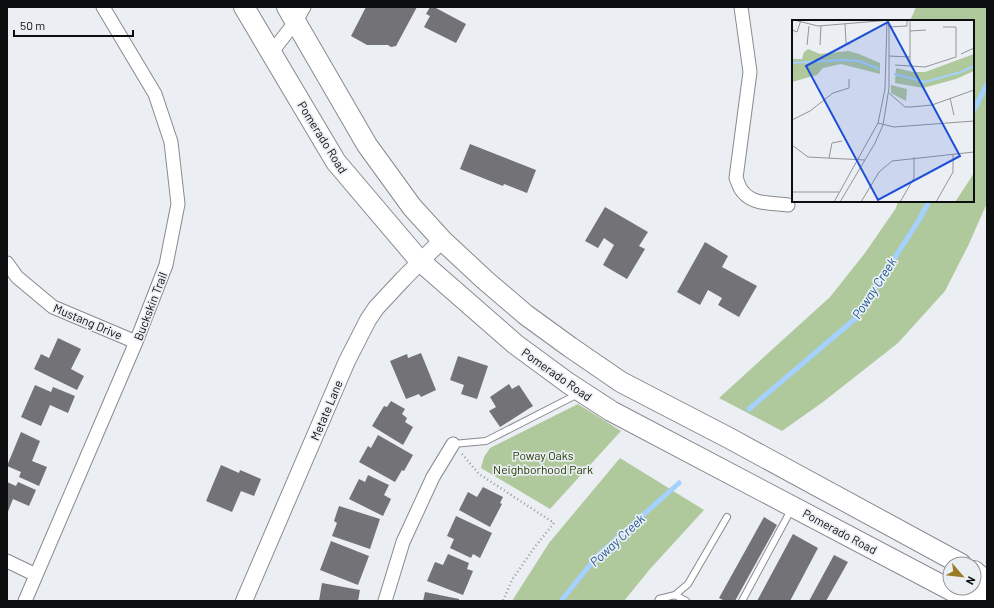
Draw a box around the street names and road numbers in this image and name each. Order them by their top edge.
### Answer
street label: Pomerado Road [295,98,351,176]
street label: Buckskin Trail [131,270,169,342]
street label: Mustang Drive [52,300,124,342]
street label: Pomerado Road [519,345,595,403]
street label: Metate Lane [307,378,345,442]
street label: Pomerado Road [800,506,880,556]

